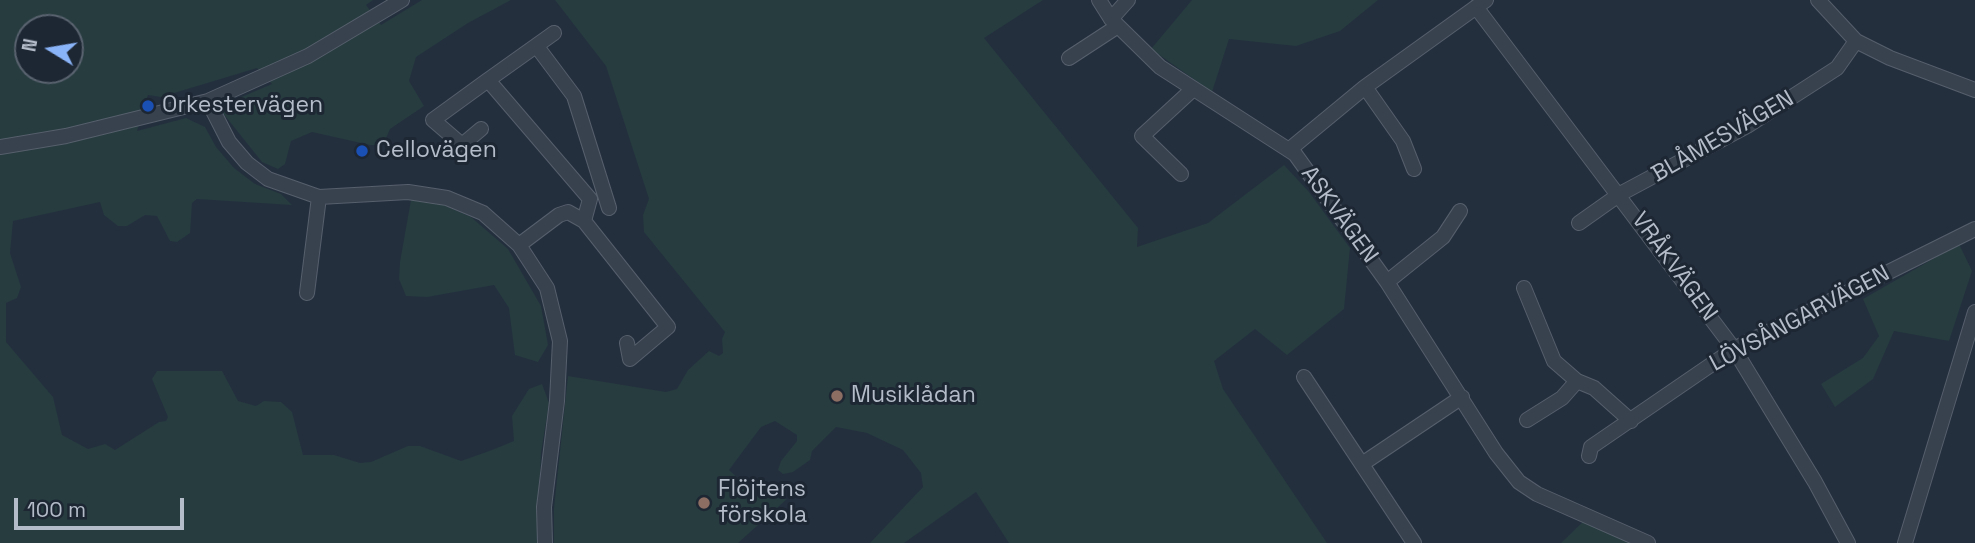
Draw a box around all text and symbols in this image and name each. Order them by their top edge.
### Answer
north arrow [14,14,84,84]
text: N [16,37,43,54]
street label: BLÅMESVÄGEN [1647,85,1799,189]
place label: Orkestervägen [162,92,323,120]
marker: Orkestervägen [140,98,156,114]
place label: Cellovägen [376,137,497,165]
marker: Cellovägen [354,143,370,159]
street label: ASKVÄGEN [1295,161,1383,269]
street label: VRÅKVÄGEN [1625,207,1723,327]
street label: LÖVSÅNGARVÄGEN [1705,260,1895,378]
place label: Musiklådan [851,382,976,410]
marker: Musiklådan [829,388,845,404]
place label: Flöjtens förskola [718,476,807,530]
scale bar [18,484,187,528]
marker: Flöjtens förskola [696,495,712,511]
text: 100 m [27,496,86,523]

